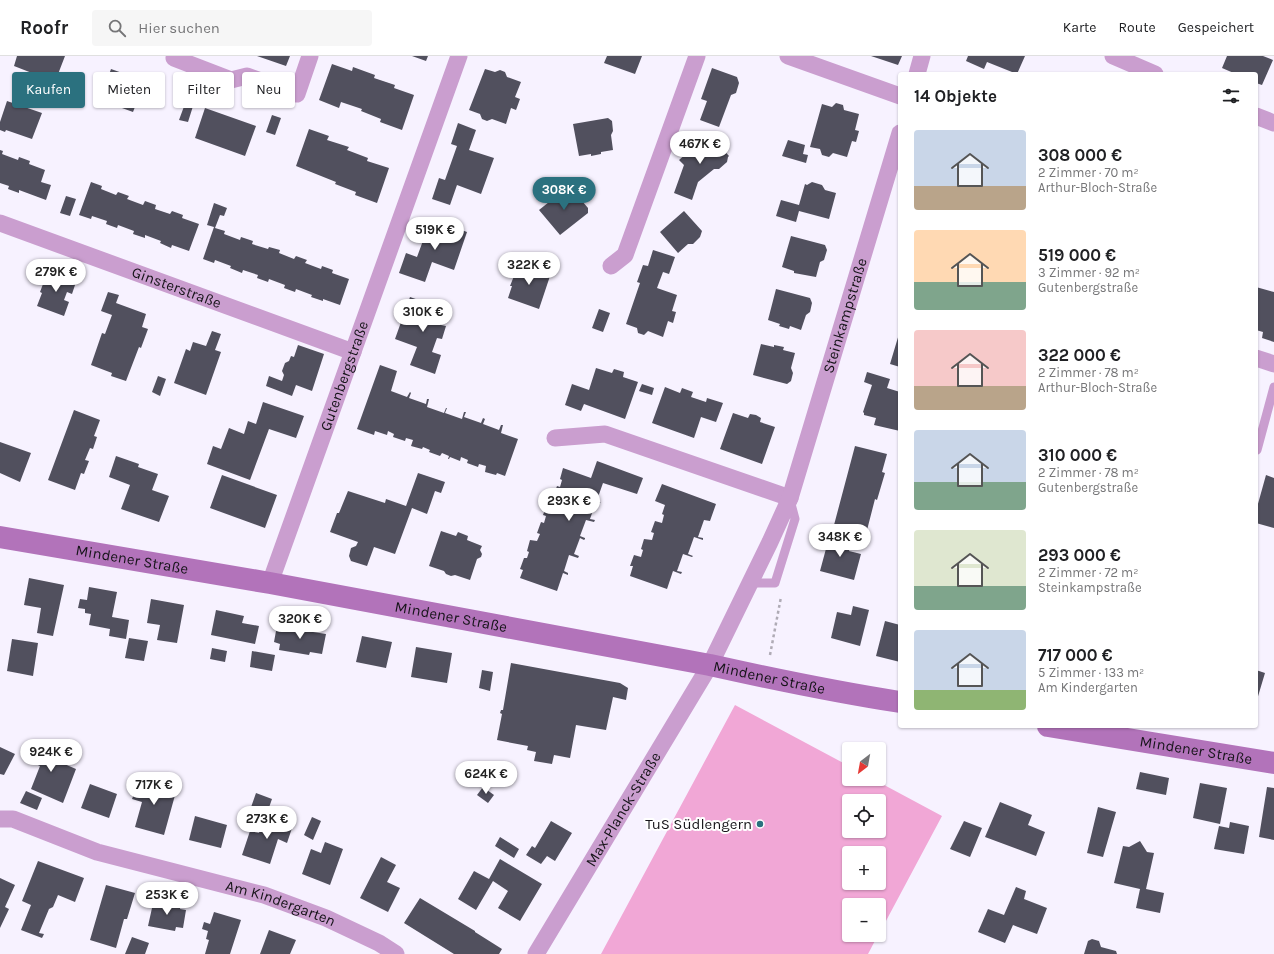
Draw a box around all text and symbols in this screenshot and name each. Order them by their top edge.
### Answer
search box [92,10,372,46]
text: Roofr [20,17,68,39]
icon: search [106,17,128,39]
text: Hier suchen [138,19,220,37]
text: Karte [1063,19,1097,36]
text: Route [1119,19,1156,36]
text: Gespeichert [1178,19,1254,36]
chip: Kaufen [12,72,85,108]
chip: Mieten [93,72,165,108]
chip: Filter [173,72,234,108]
chip: Neu [242,72,295,108]
icon: filters [1220,85,1242,107]
text: 14 Objekte [914,86,997,106]
pin: 467K € [667,131,733,165]
text: 467K € [679,136,721,151]
text: 308 000 € [1038,145,1122,165]
icon: home [946,146,994,194]
text: 2 Zimmer · 70 m² [1038,165,1139,180]
pin: 308K € [531,177,597,211]
text: Arthur-Bloch-Straße [1038,180,1157,195]
text: 308K € [542,182,586,197]
pin: 519K € [402,217,468,251]
text: 519K € [415,222,455,237]
text: 519 000 € [1038,245,1116,265]
icon: home [946,246,994,294]
pin: 322K € [496,252,562,286]
street label: Steinkampstraße [819,256,871,376]
text: 322K € [507,257,551,272]
pin: 279K € [23,259,89,293]
street label: Ginsterstraße [129,263,224,312]
text: 279K € [35,264,77,279]
text: 3 Zimmer · 92 m² [1038,265,1140,280]
text: Gutenbergstraße [1038,280,1138,295]
pin: 310K € [390,299,456,333]
text: 310K € [403,304,443,319]
street label: Gutenbergstraße [316,318,372,433]
text: 322 000 € [1038,345,1121,365]
icon: home [946,346,994,394]
text: 2 Zimmer · 78 m² [1038,365,1139,380]
text: Arthur-Bloch-Straße [1038,380,1157,395]
text: 310 000 € [1038,445,1117,465]
icon: home [946,446,994,494]
text: 2 Zimmer · 78 m² [1038,465,1139,480]
text: Gutenbergstraße [1038,480,1138,495]
pin: 293K € [536,488,602,522]
text: 293K € [547,493,591,508]
pin: 348K € [807,524,873,558]
text: 348K € [818,529,862,544]
street label: Mindener Straße [74,541,190,578]
text: 293 000 € [1038,545,1121,565]
icon: home [946,546,994,594]
text: 2 Zimmer · 72 m² [1038,565,1138,580]
text: Steinkampstraße [1038,580,1142,595]
street label: Mindener Straße [393,597,509,636]
pin: 320K € [267,606,333,640]
text: 320K € [278,611,322,626]
text: 717 000 € [1038,645,1113,665]
icon: home [946,646,994,694]
street label: Mindener Straße [712,657,827,698]
text: 5 Zimmer · 133 m² [1038,665,1144,680]
text: Am Kindergarten [1038,680,1138,695]
street label: Mindener Straße [1138,732,1254,768]
pin: 924K € [18,739,84,773]
north arrow [842,742,886,786]
map controls [842,742,886,942]
text: 924K € [29,744,73,759]
street label: Max-Planck-Straße [582,749,665,870]
pin: 624K € [453,761,519,795]
text: 624K € [464,766,508,781]
pin: 717K € [121,772,187,806]
text: 717K € [135,777,173,792]
button: locate [842,794,886,838]
pin: 273K € [234,806,300,840]
text: 273K € [246,811,288,826]
place label: TuS Südlengern [645,815,752,833]
marker: TuS Südlengern [755,819,765,829]
button: + [842,846,886,890]
street label: Am Kindergarten [224,876,339,930]
pin: 253K € [134,882,200,916]
text: 253K € [145,887,189,902]
button: − [842,898,886,942]

